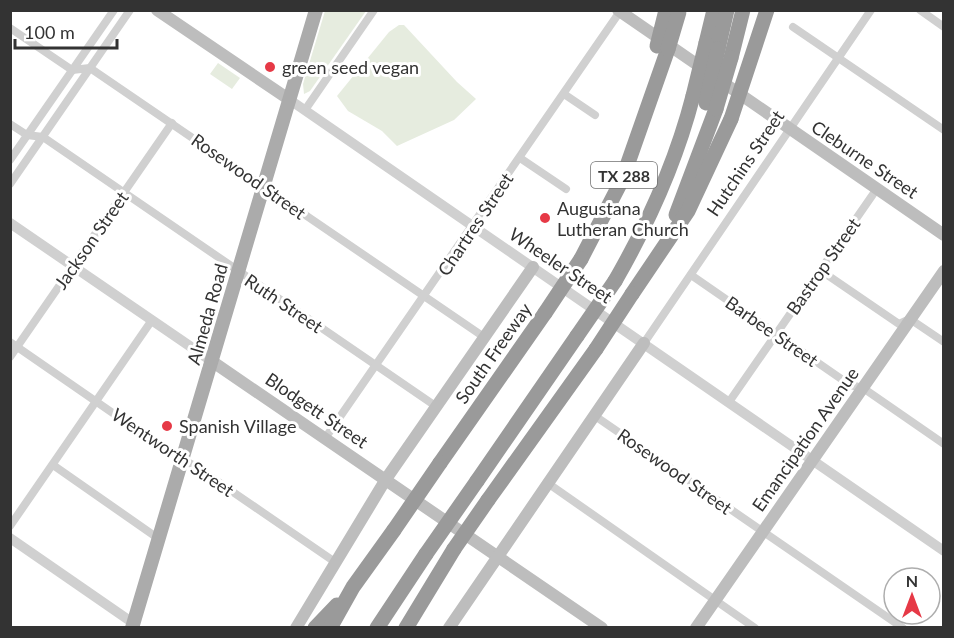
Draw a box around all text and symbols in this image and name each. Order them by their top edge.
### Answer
scale bar [15,12,117,50]
text: 100 m [24,21,75,43]
place label: green seed vegan [282,56,419,78]
marker: green seed vegan [263,60,277,74]
street label: Hutchins Street [702,105,789,220]
street label: Cleburne Street [807,115,923,203]
street label: Rosewood Street [188,128,311,224]
road number: TX 288 [591,162,657,188]
street label: Chartres Street [432,168,518,280]
street label: Jackson Street [49,187,133,293]
place label: Augustana Lutheran Church [557,197,689,240]
marker: Augustana Lutheran Church [538,211,552,225]
street label: Bastrop Street [782,213,865,319]
street label: Wheeler Street [505,222,617,308]
street label: Almeda Road [182,261,232,367]
street label: Ruth Street [241,269,328,337]
street label: Barbee Street [721,291,823,371]
street label: South Freeway [450,298,536,407]
street label: Emancipation Avenue [747,363,863,515]
street label: Blodgett Street [262,368,373,453]
street label: Wentworth Street [108,403,239,501]
place label: Spanish Village [179,415,296,437]
marker: Spanish Village [160,419,174,433]
street label: Rosewood Street [614,423,737,519]
north arrow [882,566,942,626]
text: N [906,571,918,590]

